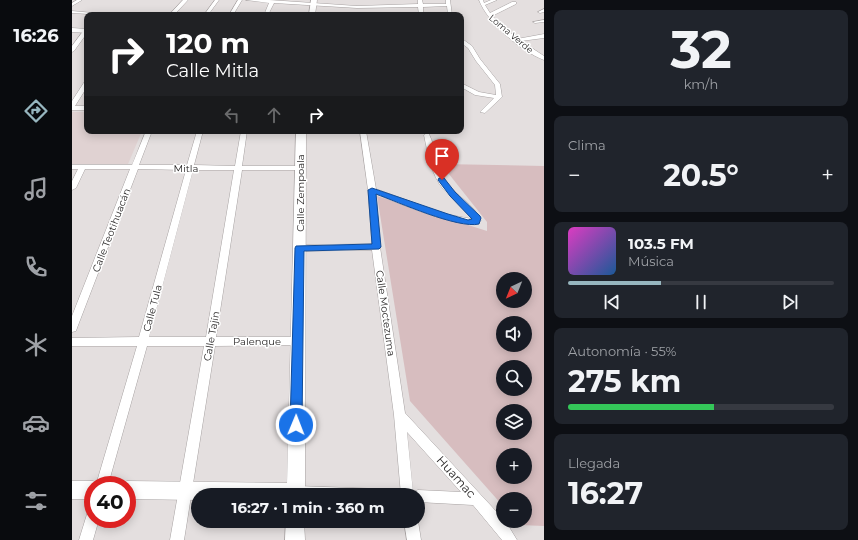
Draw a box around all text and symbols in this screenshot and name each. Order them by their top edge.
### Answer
street label: Loma Verde [487,12,536,56]
text: 32 [670,18,732,81]
text: 16:26 [13,25,59,47]
text: 120 m [166,26,250,60]
icon: right [100,28,152,80]
text: Calle Mitla [166,60,259,82]
text: km/h [684,76,718,92]
icon: directions [22,97,50,125]
icon: left [221,104,243,126]
icon: ahead [263,104,285,126]
icon: right [305,104,327,126]
text: Clima [568,137,606,153]
pin [425,139,459,180]
icon: arrive [431,145,453,167]
street label: Calle Zempoala [294,154,307,232]
text: 20.5° [663,157,739,194]
street label: Mitla [174,162,198,175]
text: − [568,162,581,189]
text: + [821,162,834,189]
icon: music [22,175,50,203]
street label: Calle Teotihuacán [89,186,133,274]
text: 103.5 FM [628,234,694,253]
icon: phone [22,253,50,281]
text: Música [628,253,674,269]
street label: Calle Moctezuma [373,269,398,357]
north arrow [496,272,532,308]
map controls [496,272,532,528]
street label: Calle Tula [140,283,165,333]
icon: previous [601,291,623,313]
icon: pause [690,291,712,313]
icon: next [779,291,801,313]
street label: Calle Tajín [201,310,222,362]
button: sound [496,316,532,352]
icon: climate [22,331,50,359]
street label: Palenque [233,335,281,348]
text: Autonomía · 55% [568,343,676,359]
button: search [496,360,532,396]
text: 275 km [568,363,681,400]
position arrow [275,404,317,446]
button: layers [496,404,532,440]
icon: car [22,409,50,437]
button: + [496,448,532,484]
street label: Huamac [434,453,479,501]
text: Llegada [568,455,620,471]
text: 16:27 [568,475,643,512]
speed limit sign: 40 [84,476,136,528]
icon: filters [22,487,50,515]
button: − [496,492,532,528]
text: 16:27 · 1 min · 360 m [232,498,384,517]

